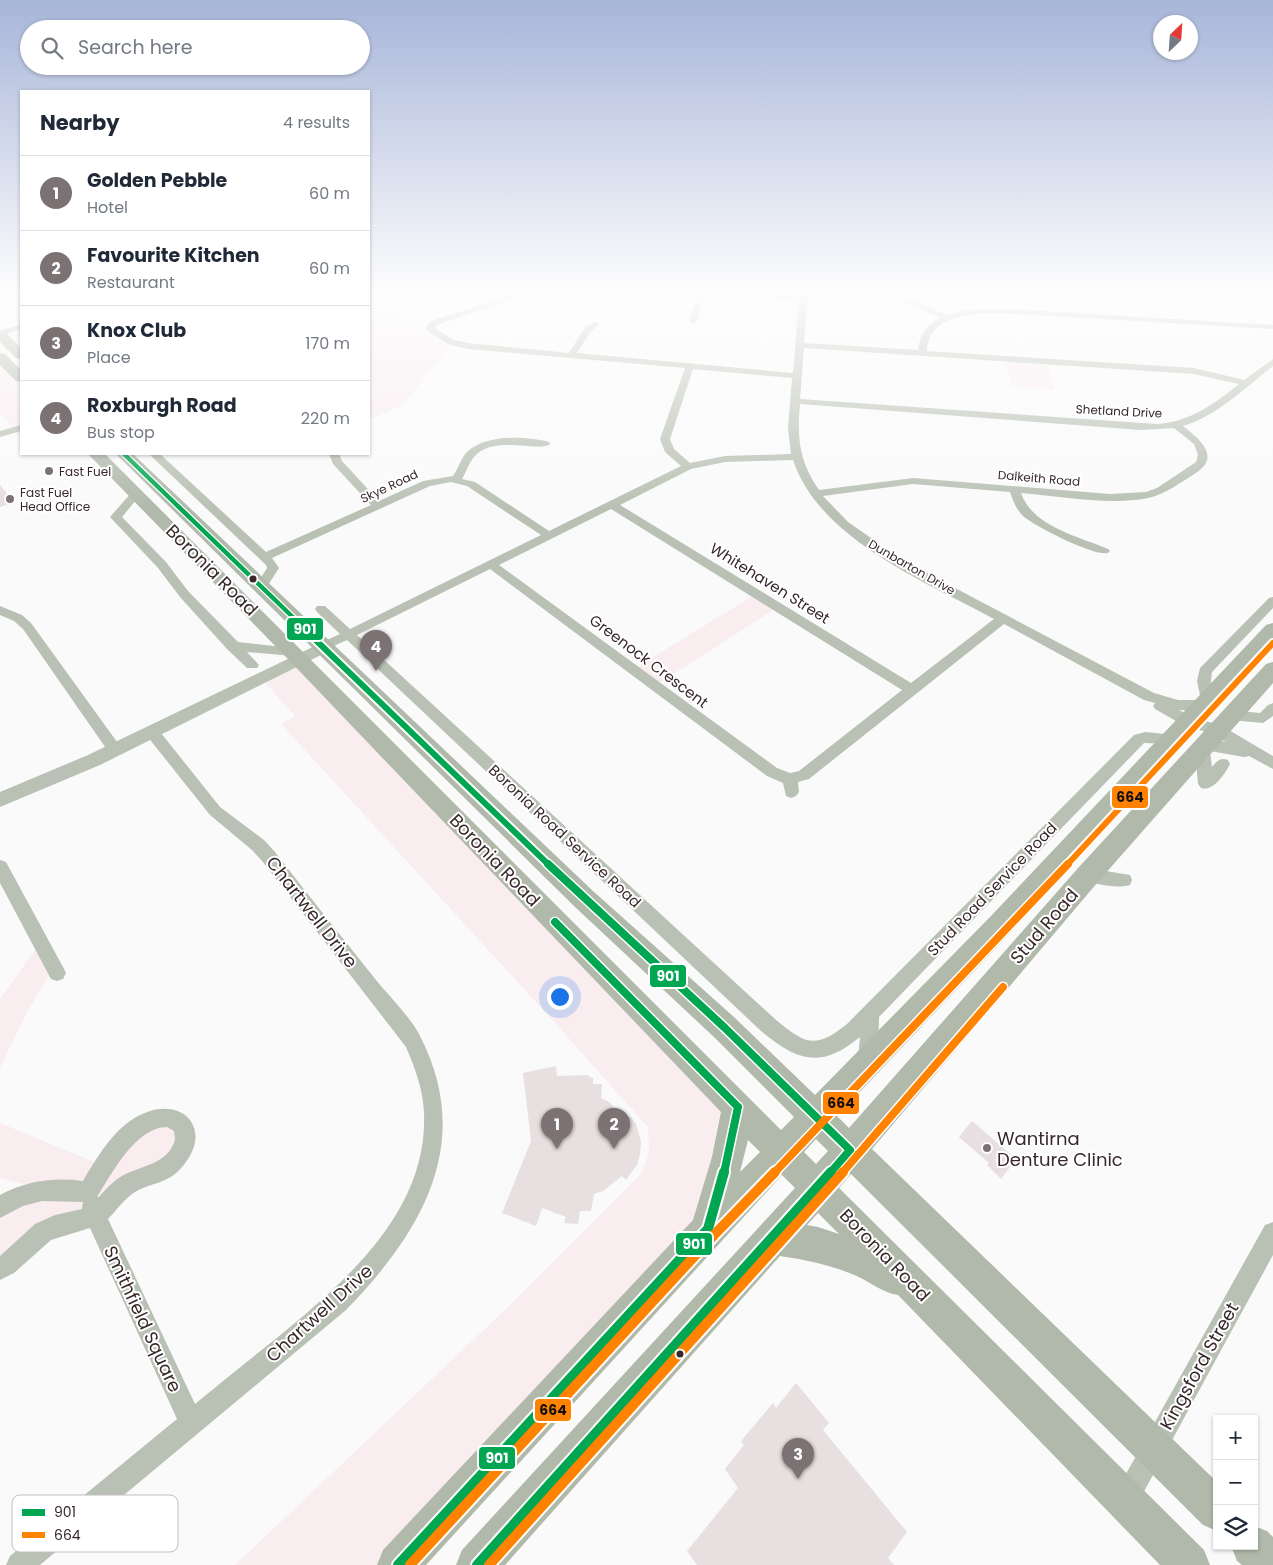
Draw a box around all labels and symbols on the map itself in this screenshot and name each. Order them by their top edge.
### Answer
north arrow [1153,15,1198,60]
street label: Shetland Drive [1075,400,1163,422]
place label: Fast Fuel [59,463,111,480]
marker: Fast Fuel [43,465,55,477]
street label: Skye Road [357,465,421,507]
street label: Dalkeith Road [997,466,1081,490]
place label: Fast Fuel Head Office [20,484,90,515]
marker: Fast Fuel Head Office [4,493,16,505]
street label: Boronia Road [161,519,263,621]
street label: Dunbarton Drive [866,535,958,599]
street label: Whitehaven Street [706,538,834,628]
unlabelled marker [248,574,258,584]
street label: Greenock Crescent [585,609,713,713]
line badge: 901 [286,617,324,641]
text: 901 [293,619,317,639]
pin: 4 [360,630,392,671]
street label: Boronia Road Service Road [485,761,645,911]
line badge: 664 [1111,785,1149,809]
text: 664 [1116,787,1144,807]
street label: Boronia Road [445,809,545,911]
street label: Stud Road Service Road [924,819,1060,959]
street label: Chartwell Drive [260,851,364,973]
street label: Stud Road [1006,884,1082,968]
line badge: 901 [649,964,687,988]
text: 901 [656,966,680,986]
your location [547,984,573,1010]
line badge: 664 [822,1091,860,1115]
text: 664 [827,1093,855,1113]
pin: 1 [541,1108,573,1149]
pin: 2 [598,1108,630,1149]
place label: Wantirna Denture Clinic [997,1126,1123,1172]
marker: Wantirna Denture Clinic [981,1142,993,1154]
street label: Boronia Road [834,1203,936,1307]
line badge: 901 [675,1232,713,1256]
text: 901 [682,1234,706,1254]
street label: Smithfield Square [98,1242,188,1396]
street label: Chartwell Drive [260,1258,378,1368]
street label: Kingsford Street [1154,1298,1244,1434]
unlabelled marker [675,1349,685,1359]
line badge: 664 [534,1398,572,1422]
text: 664 [539,1400,567,1420]
pin: 3 [782,1438,814,1479]
line badge: 901 [478,1446,516,1470]
text: 901 [485,1448,509,1468]
legend [12,1495,178,1552]
text: 901 [54,1502,76,1522]
text: 664 [54,1525,81,1545]

